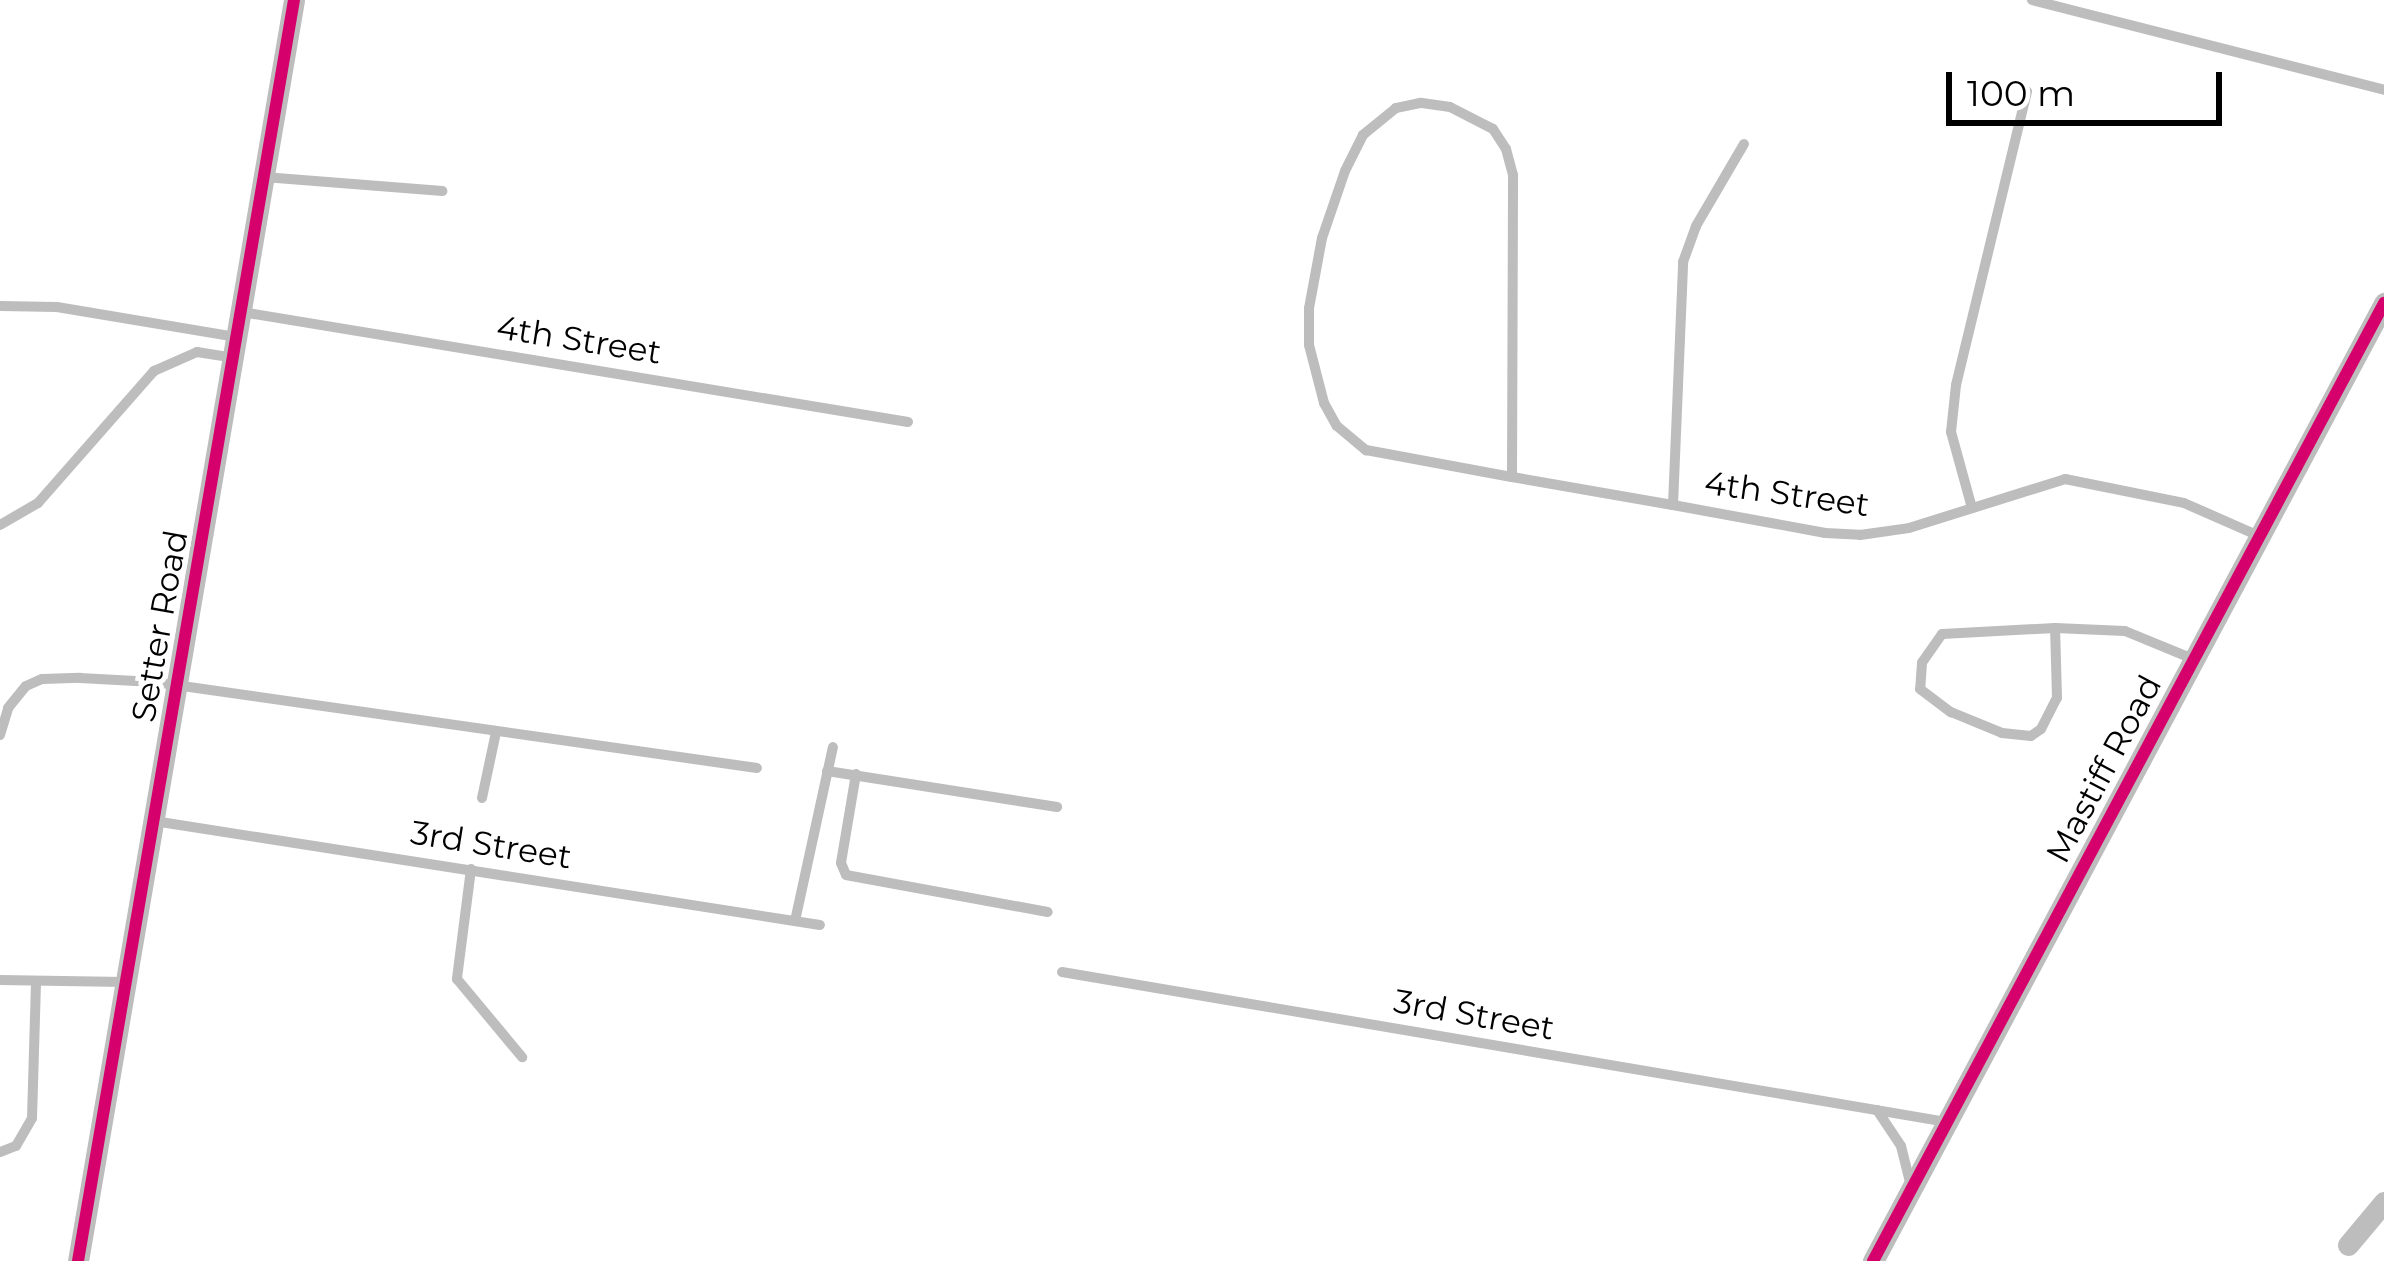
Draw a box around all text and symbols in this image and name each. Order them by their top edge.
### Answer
scale bar [1952,48,2228,122]
text: 100 m [1967,71,2075,115]
street label: 4th Street [494,307,664,373]
street label: 4th Street [1702,463,1872,525]
street label: Setter Road [124,527,196,725]
street label: Mastiff Road [2038,668,2170,870]
street label: 3rd Street [408,813,574,877]
street label: 3rd Street [1391,981,1557,1049]

